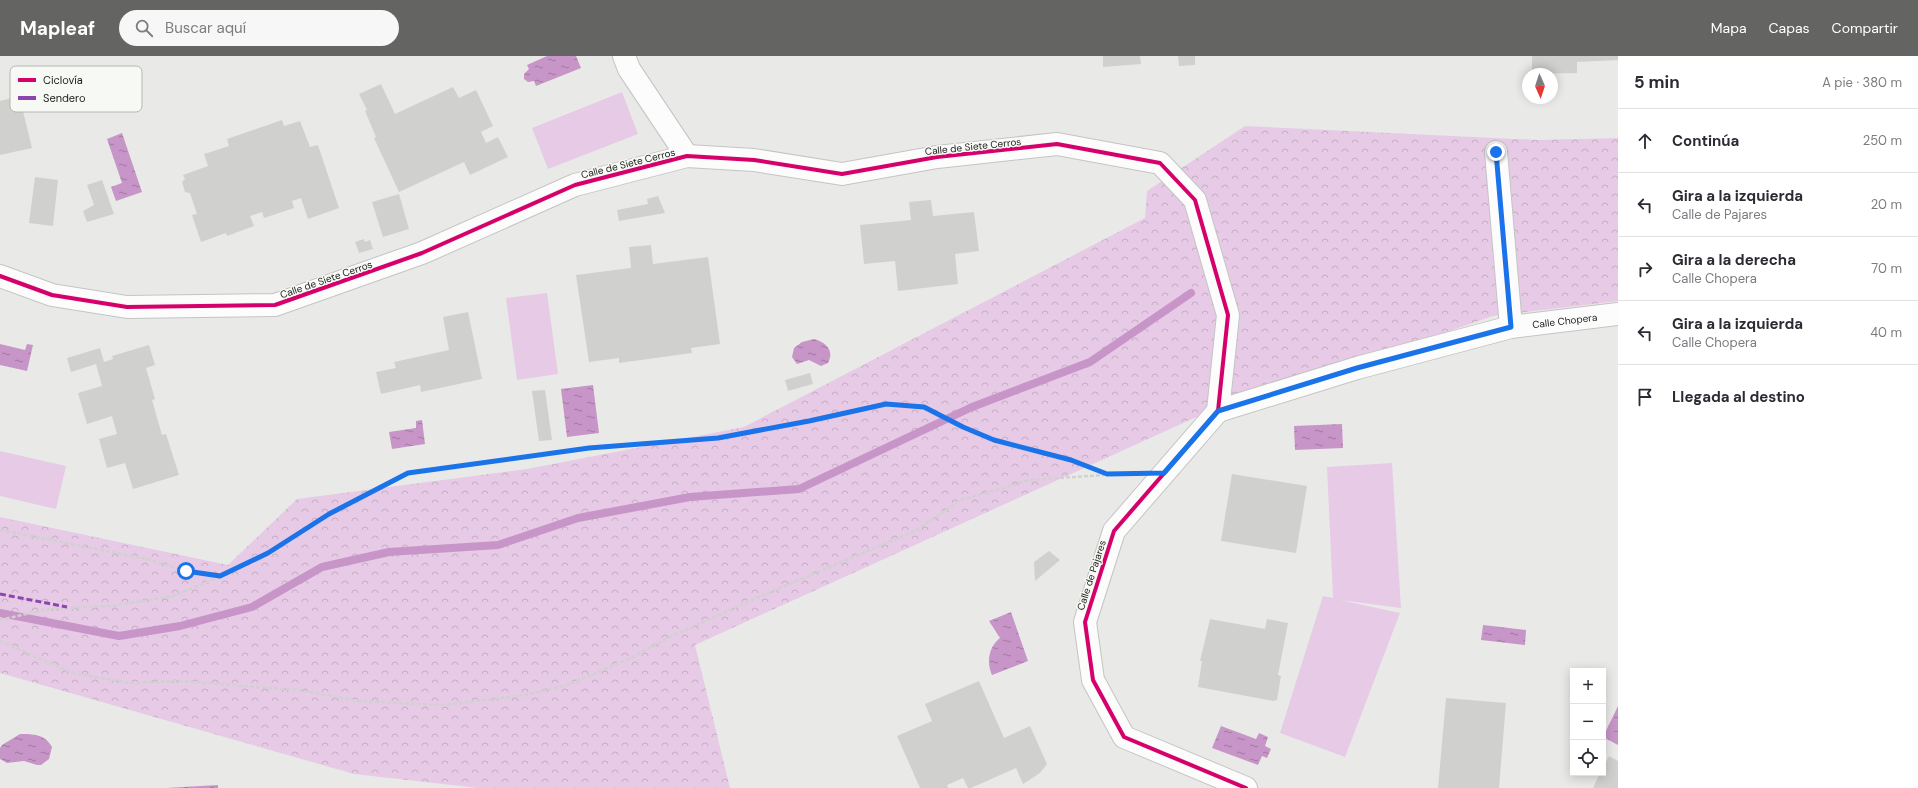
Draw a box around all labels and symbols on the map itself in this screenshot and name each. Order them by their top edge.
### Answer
legend [10,66,142,112]
north arrow [1522,68,1558,104]
text: Ciclovía [43,73,83,87]
text: Sendero [43,91,85,105]
street label: Calle de Siete Cerros [924,135,1022,158]
route end [1487,143,1505,161]
street label: Calle de Siete Cerros [580,145,677,182]
street label: Calle de Siete Cerros [278,258,374,301]
street label: Calle Chopera [1532,311,1598,331]
street label: Calle de Pajares [1074,538,1109,612]
route start [177,562,195,580]

